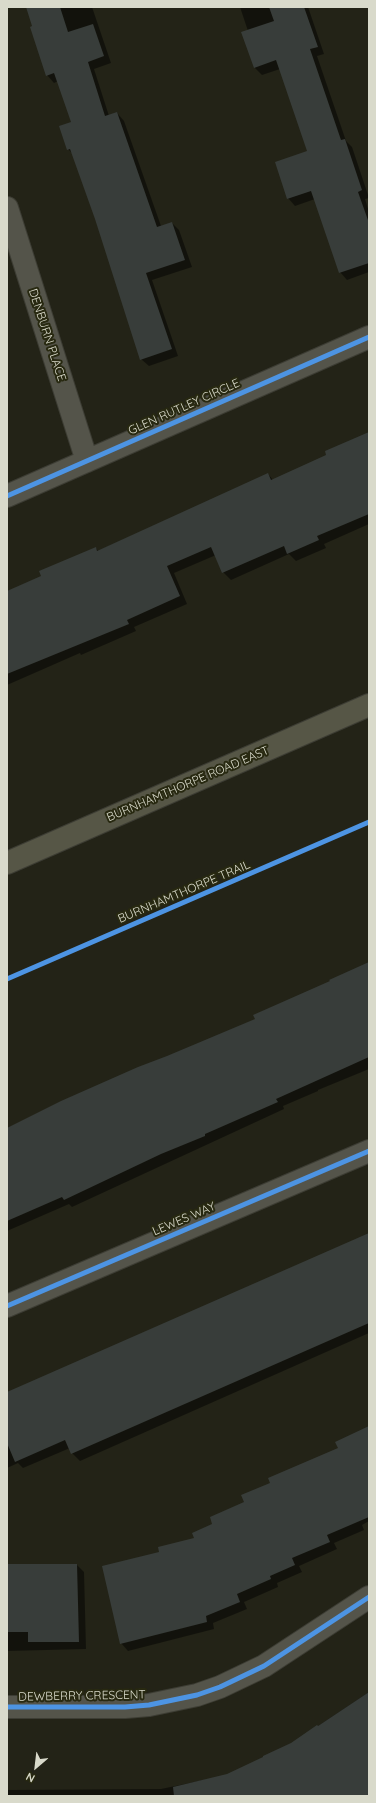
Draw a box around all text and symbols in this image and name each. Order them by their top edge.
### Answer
street label: DENBURN PLACE [25,287,69,383]
street label: GLEN RUTLEY CIRCLE [126,376,242,438]
street label: BURNHAMTHORPE ROAD EAST [105,743,271,825]
street label: BURNHAMTHORPE TRAIL [116,858,252,926]
street label: LEWES WAY [150,1199,218,1239]
street label: DEWBERRY CRESCENT [18,1688,146,1704]
north arrow [16,1747,56,1787]
text: N [24,1770,37,1786]

